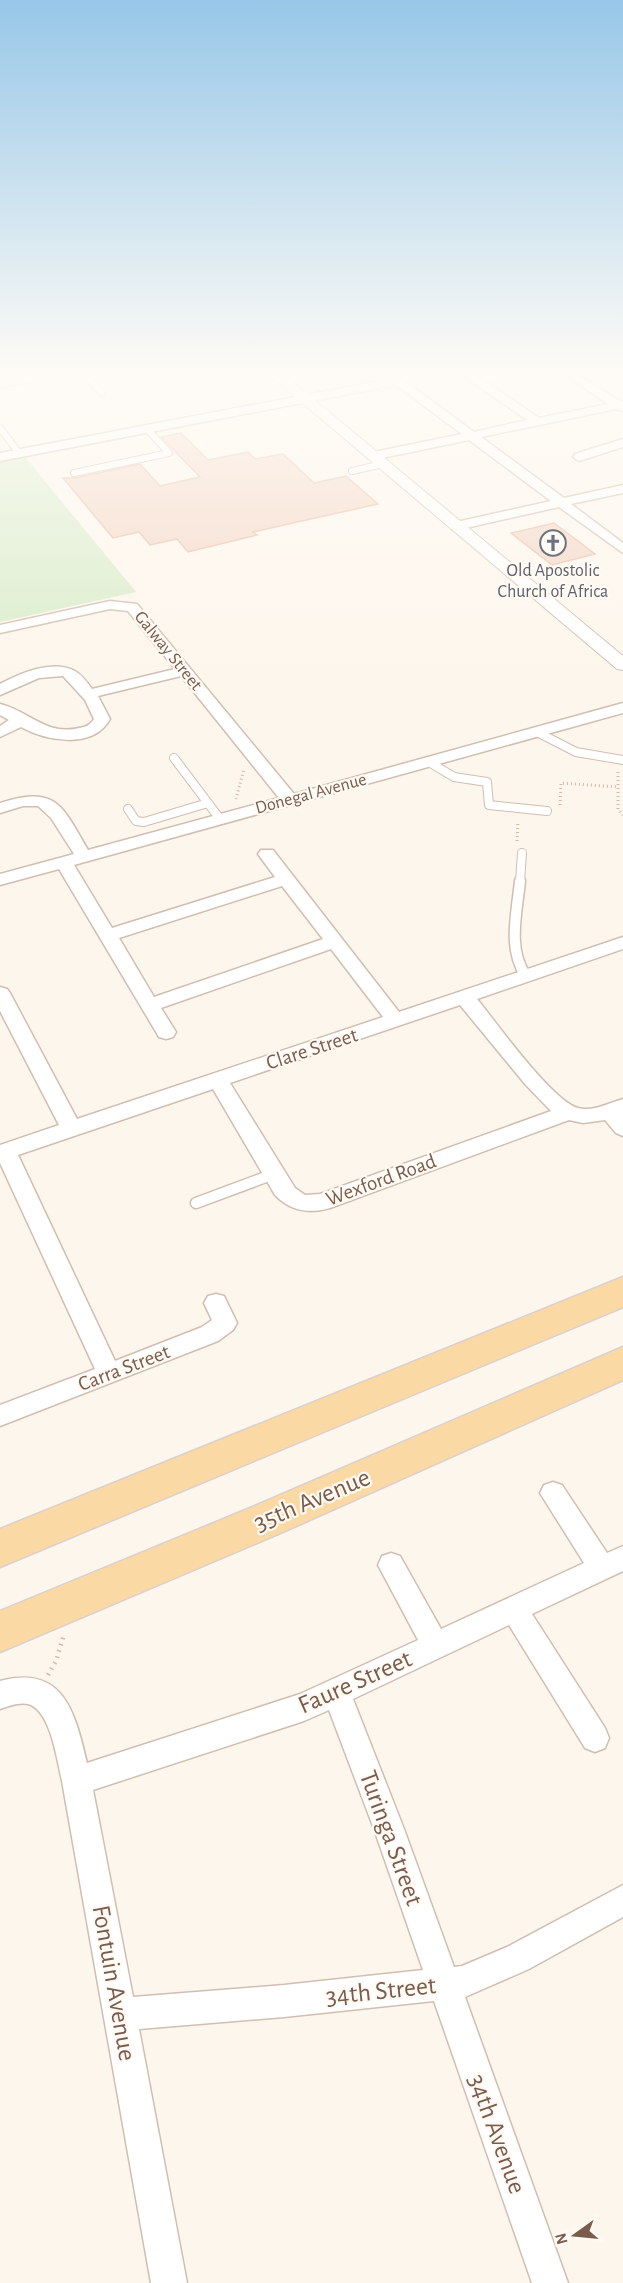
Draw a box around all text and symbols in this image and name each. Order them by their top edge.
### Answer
church icon: Old Apostolic Church of Africa [538,528,568,558]
place label: Old Apostolic Church of Africa [498,562,608,601]
street label: Galway Street [131,608,205,694]
street label: Donegal Avenue [253,770,369,818]
street label: Clare Street [264,1024,361,1074]
street label: Wexford Road [323,1150,439,1210]
street label: Carra Street [75,1341,173,1395]
street label: 35th Avenue [250,1464,374,1536]
street label: Faure Street [294,1645,416,1719]
street label: Turinga Street [355,1767,427,1909]
street label: Fontuin Avenue [88,1903,140,2063]
street label: 34th Street [325,1972,437,2010]
street label: 34th Avenue [463,2071,531,2197]
north arrow [545,2205,605,2265]
text: N [552,2231,571,2246]

